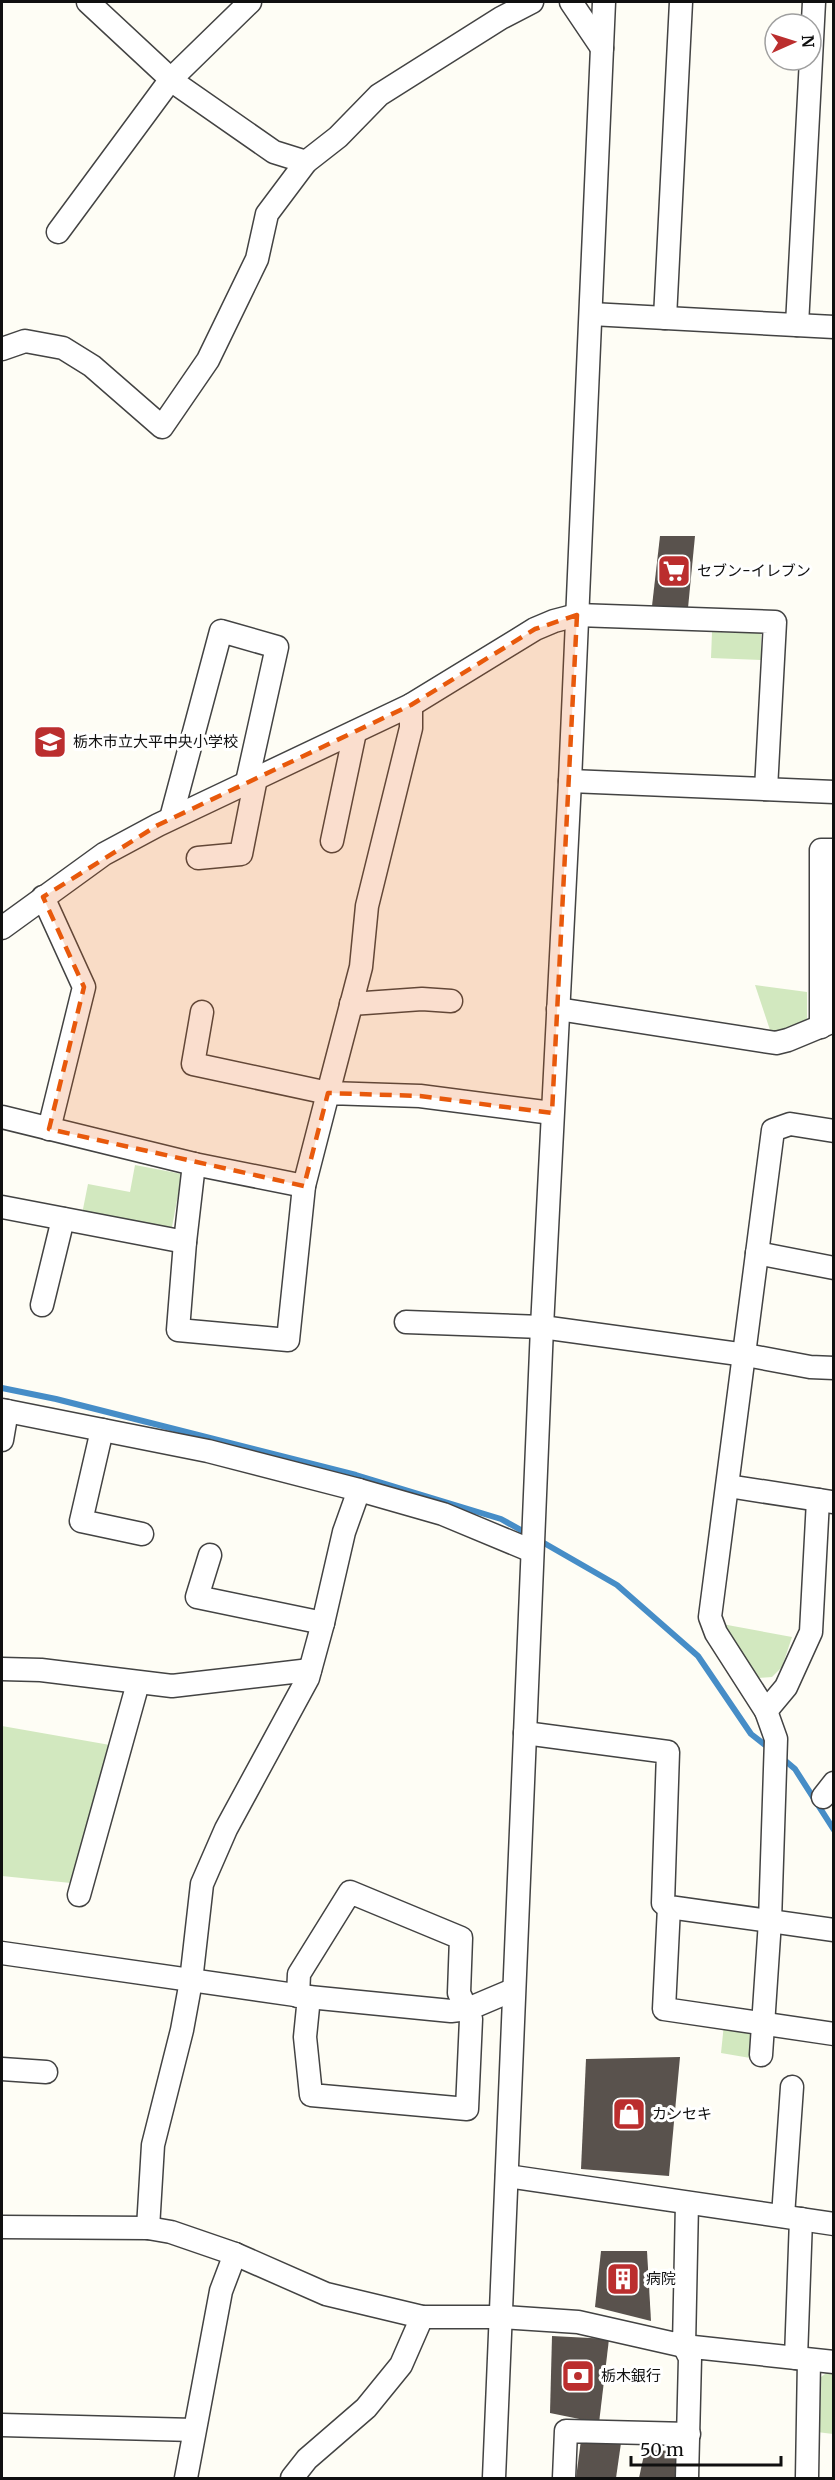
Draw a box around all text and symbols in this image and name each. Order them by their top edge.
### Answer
north arrow [763,12,823,72]
text: N [798,34,818,48]
supermarket icon: セブン-イレブン [656,553,692,589]
place label: セブン-イレブン [697,561,811,580]
school or university icon: 栃木市立大平中央小学校 [32,724,68,760]
place label: 栃木市立大平中央小学校 [73,732,238,751]
shop icon: カンセキ [611,2096,647,2132]
place label: カンセキ [652,2104,712,2123]
building icon: 病院 [605,2261,641,2297]
place label: 病院 [646,2269,676,2288]
bank icon: 栃木銀行 [560,2358,596,2394]
place label: 栃木銀行 [601,2366,661,2385]
scale bar [631,2429,781,2467]
text: 50 m [640,2438,684,2461]

